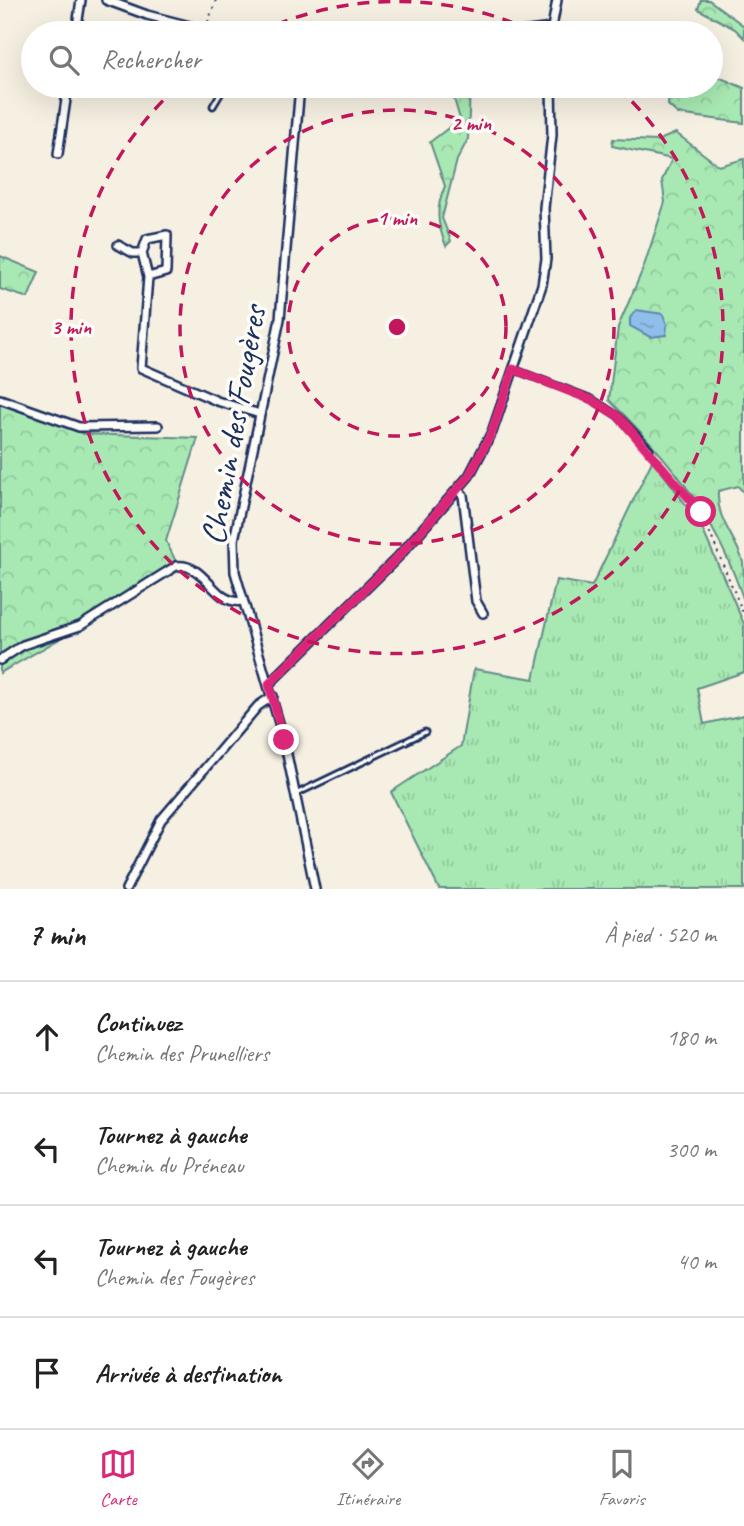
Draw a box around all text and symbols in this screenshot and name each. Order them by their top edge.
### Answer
search box [21,21,723,98]
icon: search [45,41,83,79]
text: Rechercher [101,43,201,76]
text: 2 min [451,110,491,136]
text: 1 min [377,205,417,231]
street label: Chemin des Fougères [190,299,277,548]
text: 3 min [51,314,91,340]
centre of rings [385,315,409,339]
route start [685,496,716,527]
route end [268,724,299,755]
text: 7 min [28,916,85,954]
text: À pied · 520 m [604,920,716,949]
text: Continuez [95,1006,181,1039]
icon: ahead [28,1018,66,1056]
text: 180 m [667,1023,716,1052]
text: Chemin des Prunelliers [95,1039,269,1068]
text: Tournez à gauche [95,1118,246,1151]
icon: left [28,1130,66,1168]
text: 300 m [667,1135,716,1164]
text: Chemin du Préneau [95,1151,243,1180]
text: Tournez à gauche [95,1230,246,1263]
icon: left [28,1242,66,1280]
text: 40 m [677,1247,716,1276]
text: Chemin des Fougères [95,1263,254,1292]
icon: arrive [28,1354,66,1392]
text: Arrivée à destination [95,1357,281,1390]
tab: Carte [99,1445,137,1511]
tab: Itinéraire [336,1445,400,1511]
tab: Favoris [599,1445,645,1511]

